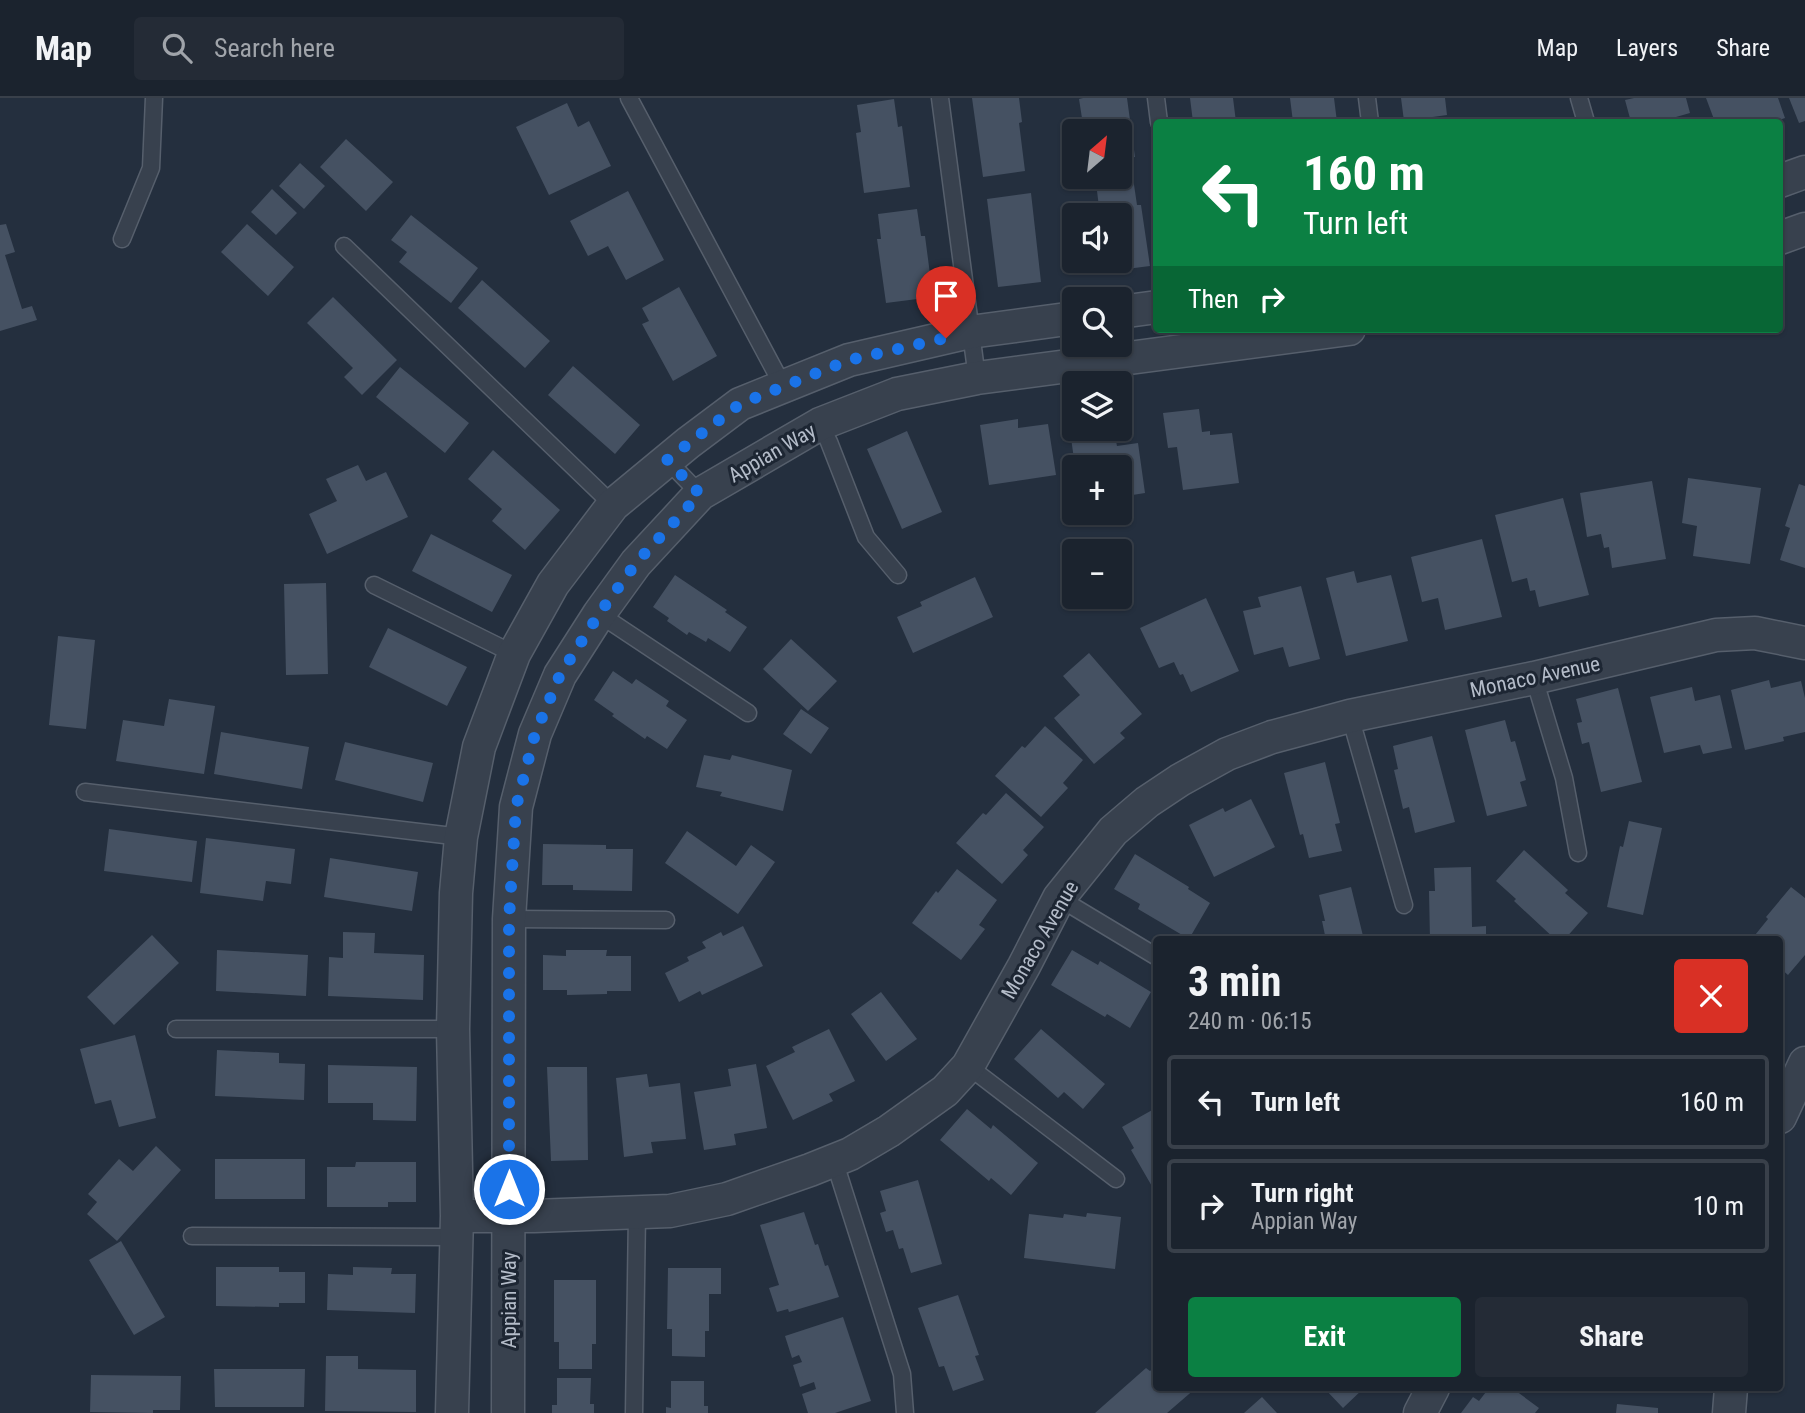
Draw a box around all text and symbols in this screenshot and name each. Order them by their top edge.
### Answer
search box [134,17,624,80]
text: Map [35,29,92,68]
icon: search [158,29,196,67]
text: Search here [214,33,335,63]
text: Map [1537,34,1578,62]
text: Layers [1616,34,1678,62]
text: Share [1716,34,1770,62]
north arrow [1062,119,1132,189]
map controls [1062,119,1132,609]
text: 160 m [1303,145,1425,202]
icon: left [1188,147,1279,238]
button: sound [1062,203,1132,273]
text: Turn left [1303,204,1408,242]
pin [916,266,976,338]
icon: arrive [927,277,965,315]
icon: right [1253,280,1291,318]
text: Then [1188,284,1239,314]
button: search [1062,287,1132,357]
button: layers [1062,371,1132,441]
street label: Appian Way [724,418,820,488]
button: + [1062,455,1132,525]
button: − [1062,539,1132,609]
street label: Monaco Avenue [1468,651,1602,702]
street label: Monaco Avenue [997,877,1084,1003]
text: 3 min [1188,957,1281,1006]
button: close [1674,959,1748,1033]
text: 240 m · 06:15 [1188,1008,1312,1035]
icon: left [1192,1083,1230,1121]
text: Turn left [1251,1087,1340,1117]
text: 160 m [1680,1087,1744,1117]
position arrow [472,1152,546,1226]
text: Turn right [1251,1178,1353,1208]
icon: right [1192,1187,1230,1225]
text: 10 m [1693,1191,1744,1221]
text: Appian Way [1251,1208,1357,1235]
street label: Appian Way [497,1251,521,1349]
button: Exit [1188,1297,1461,1377]
button: Share [1475,1297,1748,1377]

